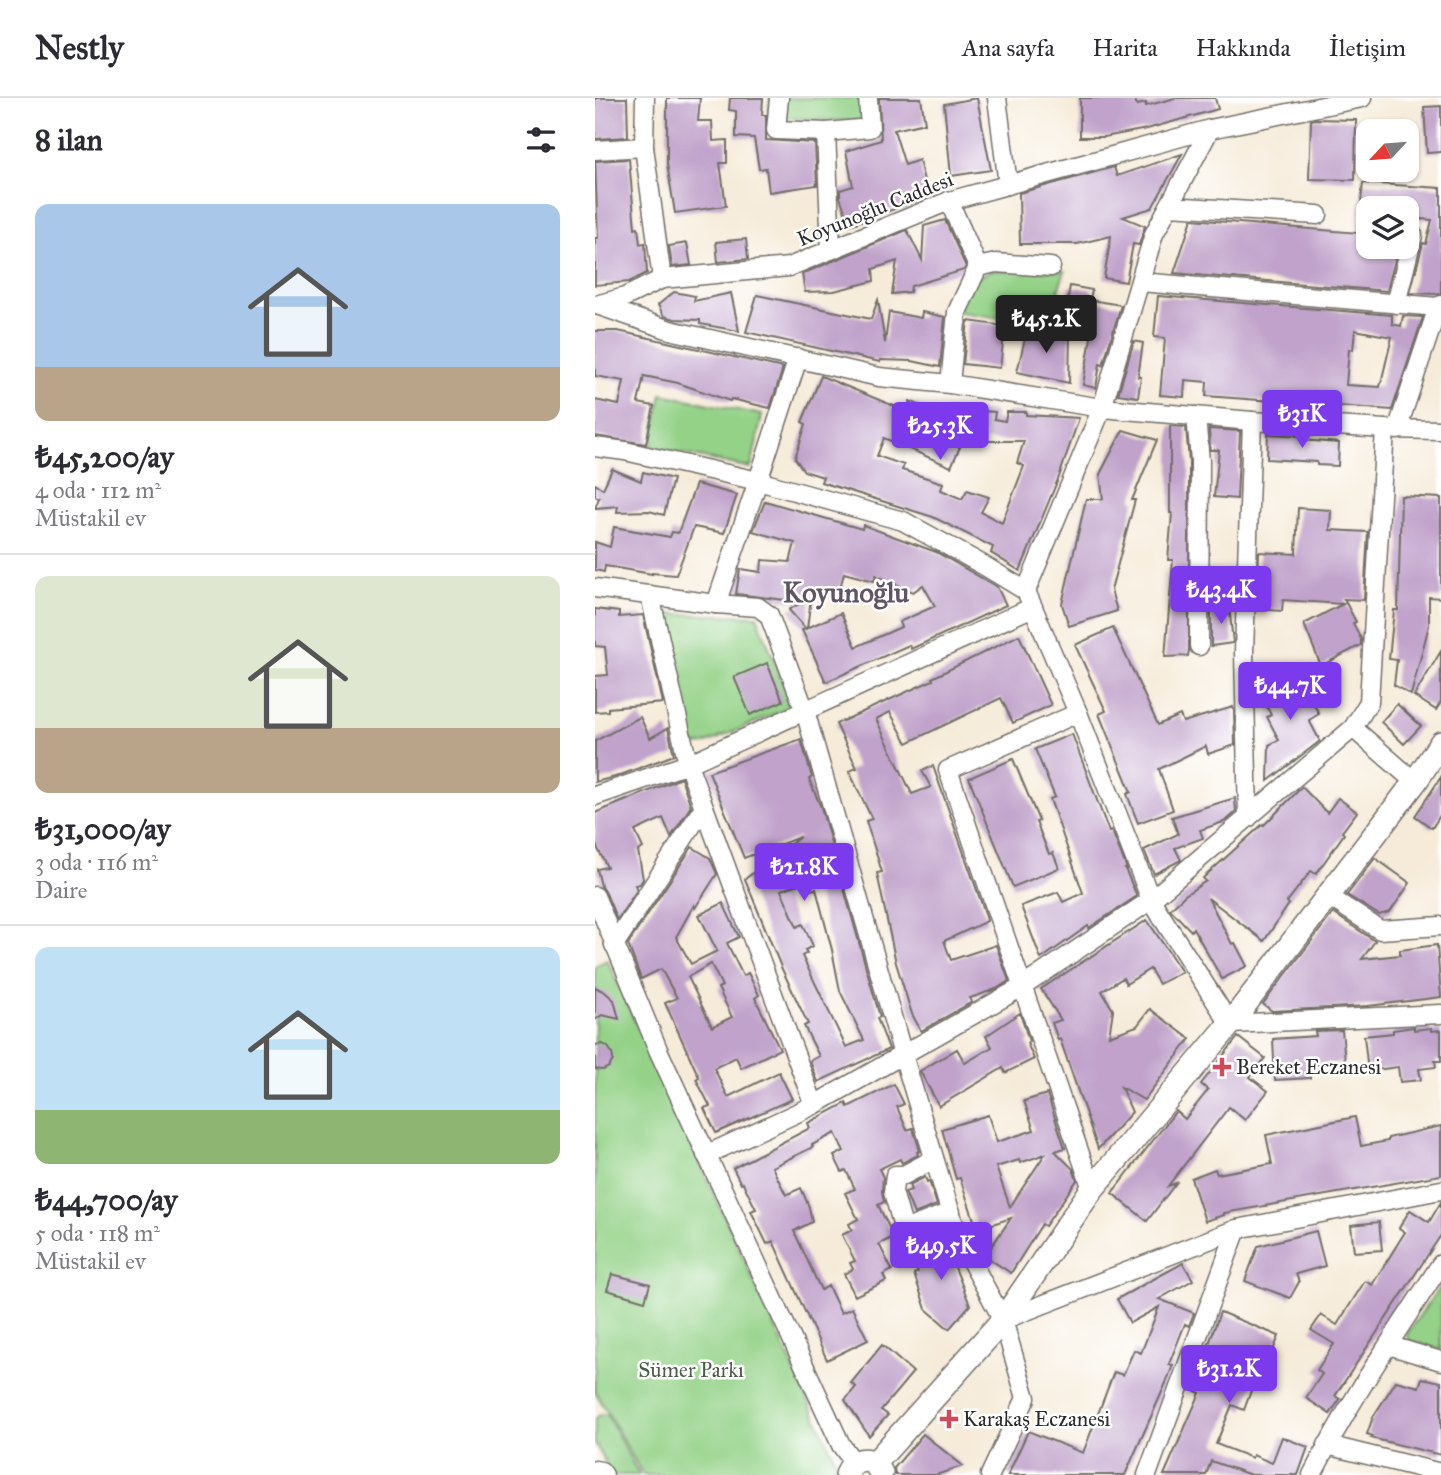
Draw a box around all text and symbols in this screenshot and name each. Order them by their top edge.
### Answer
text: Nestly [35,28,124,68]
text: Ana sayfa [962,33,1055,63]
text: Harita [1093,33,1158,63]
text: Hakkında [1196,33,1291,63]
text: İletişim [1329,33,1406,63]
north arrow [1356,119,1419,182]
map controls [1356,119,1419,259]
icon: filters [522,121,560,159]
text: 8 ilan [35,122,103,158]
street label: Koyunoğlu Caddesi [793,166,957,252]
button: layers [1356,196,1419,259]
icon: home [235,249,361,375]
pin: ₺45.2K [989,296,1103,355]
text: ₺45.2K [1012,304,1080,332]
pin: ₺31K [1261,390,1343,450]
text: ₺31K [1278,399,1326,427]
pin: ₺25.3K [883,402,997,462]
text: ₺25.3K [908,411,972,439]
text: ₺45,200/ay [35,439,174,475]
text: 4 oda · 112 m² [35,476,161,504]
text: Müstakil ev [35,504,146,532]
pin: ₺43.4K [1164,566,1278,626]
district label: Koyunoğlu [783,575,909,610]
text: ₺43.4K [1186,575,1256,603]
icon: home [235,621,361,747]
pin: ₺44.7K [1233,662,1347,722]
text: ₺44.7K [1254,671,1326,699]
text: ₺31,000/ay [35,811,171,847]
pin: ₺21.8K [747,844,861,903]
text: 3 oda · 116 m² [35,848,158,876]
text: ₺21.8K [771,852,837,880]
text: Daire [35,876,87,904]
icon: home [235,992,361,1118]
place label: Bereket Eczanesi [1236,1054,1382,1080]
marker: Bereket Eczanesi [1214,1059,1230,1075]
text: ₺44,700/ay [35,1182,178,1218]
text: 5 oda · 118 m² [35,1219,160,1247]
pin: ₺49.5K [884,1222,998,1282]
text: ₺49.5K [906,1231,976,1259]
text: Müstakil ev [35,1247,146,1275]
pin: ₺31.2K [1172,1346,1286,1405]
text: ₺31.2K [1197,1354,1261,1382]
park label: Sümer Parkı [638,1357,744,1383]
place label: Karakaş Eczanesi [963,1406,1111,1432]
marker: Karakaş Eczanesi [941,1411,957,1427]

